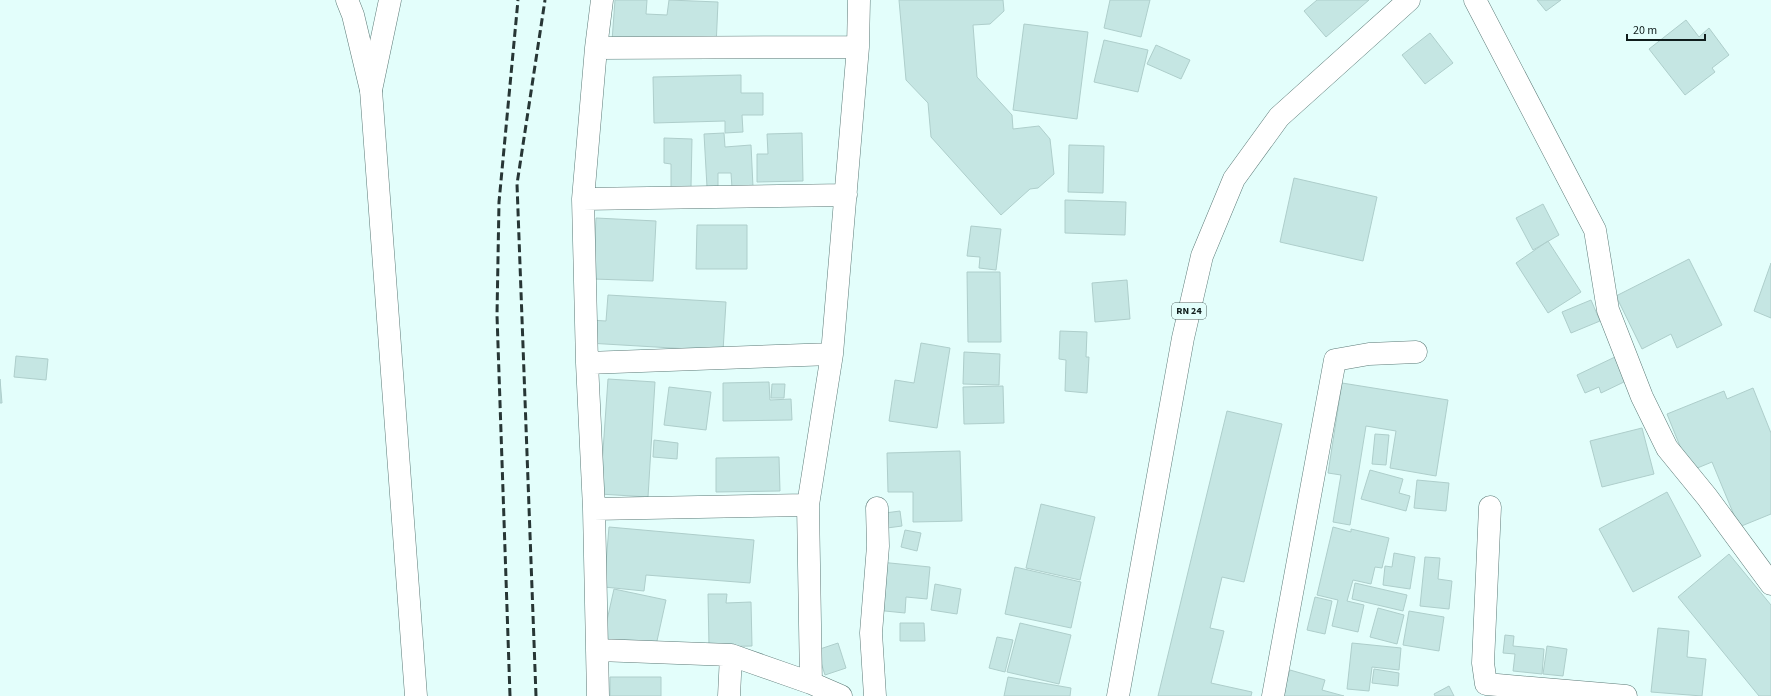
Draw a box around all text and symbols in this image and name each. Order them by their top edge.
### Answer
scale bar [1627,16,1705,42]
text: 20 m [1633,22,1657,39]
road number: RN 24 [1172,303,1206,319]

